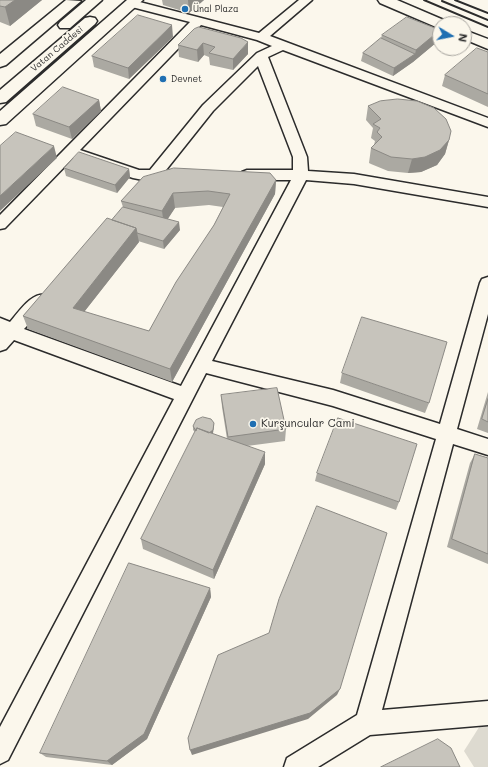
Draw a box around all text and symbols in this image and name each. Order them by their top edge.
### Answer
marker: Ünal Plaza [180,4,190,14]
place label: Ünal Plaza [193,4,239,14]
north arrow [432,16,472,56]
street label: Vatan Caddesi [29,24,85,74]
text: N [455,33,471,43]
marker: Devnet [158,74,168,84]
place label: Devnet [171,74,202,84]
place label: Kurşuncular Cami [261,417,355,431]
marker: Kurşuncular Cami [248,419,258,429]

